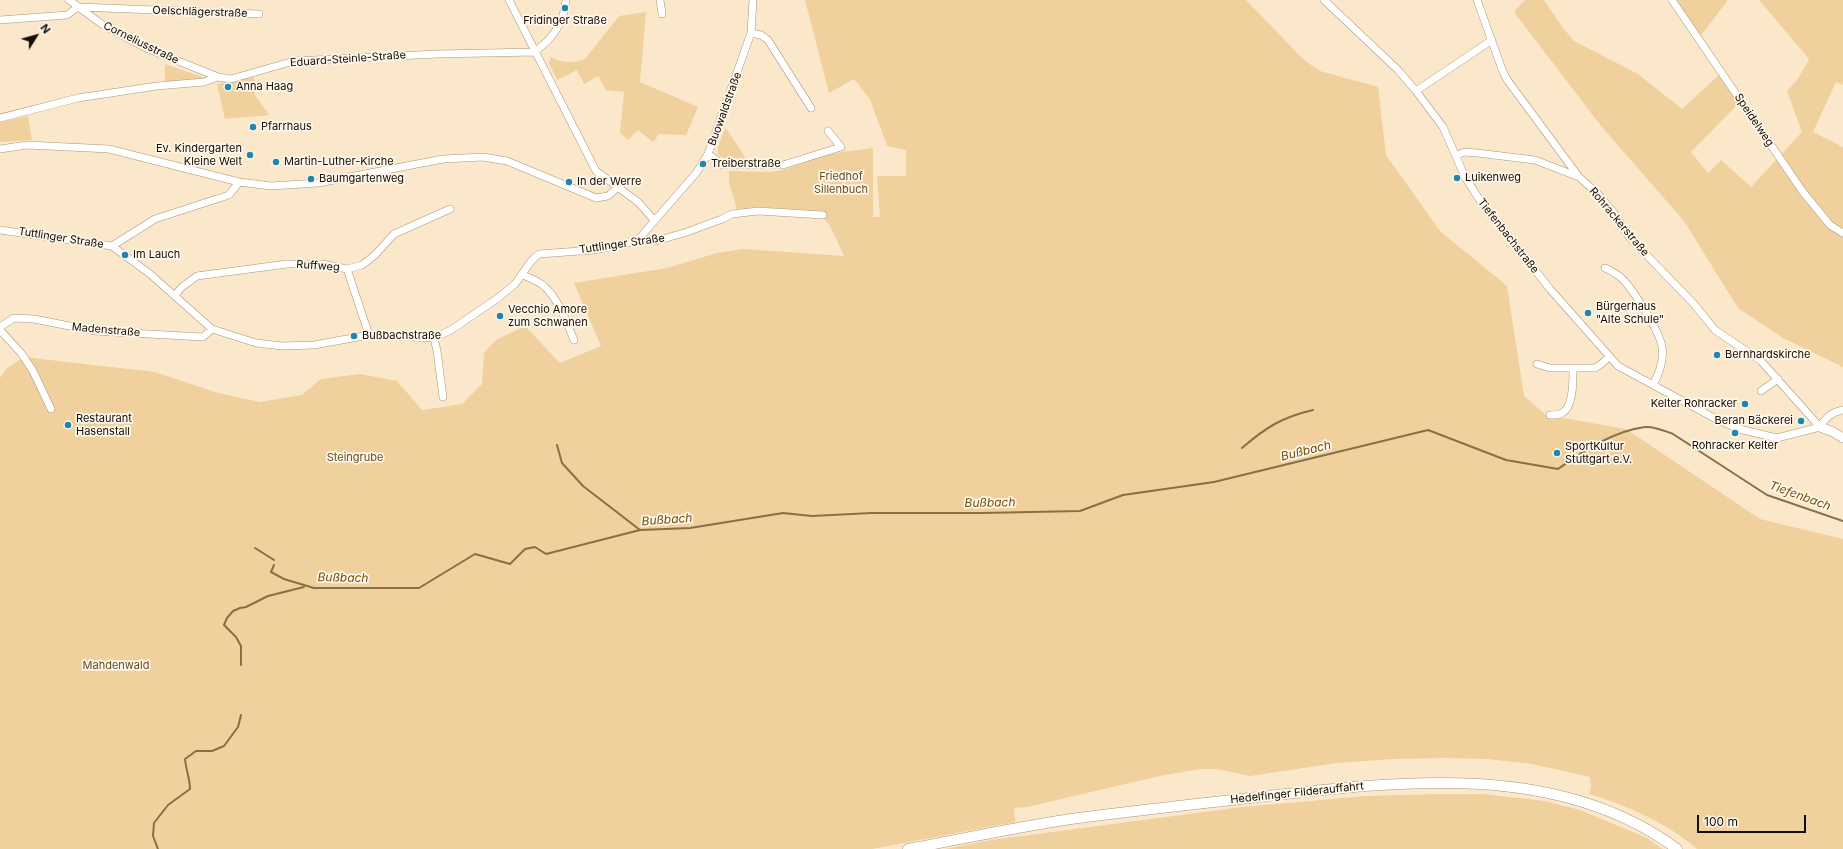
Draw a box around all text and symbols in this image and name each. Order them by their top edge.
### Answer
marker: Fridinger Straße [560,3,570,13]
street label: Oelschlägerstraße [152,4,248,20]
place label: Fridinger Straße [523,14,607,28]
north arrow [16,16,56,56]
street label: Corneliusstraße [101,19,181,67]
text: N [37,21,54,36]
street label: Eduard-Steinle-Straße [290,48,406,70]
street label: Buowaldstraße [706,70,744,148]
place label: Anna Haag [236,80,293,94]
marker: Anna Haag [223,82,233,92]
street label: Speidelweg [1732,91,1776,149]
place label: Pfarrhaus [261,120,312,134]
marker: Pfarrhaus [248,122,258,132]
place label: Ev. Kindergarten Kleine Welt [156,142,242,168]
marker: Ev. Kindergarten Kleine Welt [245,150,255,160]
place label: Martin-Luther-Kirche [284,155,394,169]
marker: Martin-Luther-Kirche [271,157,281,167]
place label: Treiberstraße [711,157,781,171]
marker: Treiberstraße [698,159,708,169]
park label: Friedhof Sillenbuch [814,170,868,196]
place label: Luikenweg [1465,171,1521,185]
place label: Baumgartenweg [319,172,404,186]
marker: Luikenweg [1452,173,1462,183]
marker: Baumgartenweg [306,174,316,184]
place label: In der Werre [577,175,641,189]
marker: In der Werre [564,177,574,187]
street label: Rohrackerstraße [1586,185,1652,259]
street label: Tiefenbachstraße [1475,196,1541,276]
street label: Tuttlinger Straße [17,225,105,251]
street label: Tuttlinger Straße [578,231,666,257]
place label: Im Lauch [133,248,180,262]
marker: Im Lauch [120,250,130,260]
street label: Ruffweg [296,258,340,274]
place label: Bürgerhaus "Alte Schule" [1596,300,1664,326]
place label: Vecchio Amore zum Schwanen [508,303,588,329]
marker: Bürgerhaus "Alte Schule" [1583,308,1593,318]
marker: Vecchio Amore zum Schwanen [495,311,505,321]
street label: Madenstraße [71,320,141,340]
place label: Bußbachstraße [362,329,441,343]
marker: Bußbachstraße [349,331,359,341]
place label: Bernhardskirche [1725,348,1810,362]
marker: Bernhardskirche [1712,350,1722,360]
place label: Kelter Rohracker [1651,397,1737,411]
marker: Kelter Rohracker [1740,399,1750,409]
place label: Restaurant Hasenstall [76,412,132,438]
place label: Beran Bäckerei [1715,414,1793,428]
marker: Beran Bäckerei [1796,416,1806,426]
marker: Restaurant Hasenstall [63,420,73,430]
marker: Rohracker Kelter [1730,428,1740,438]
water label: Bußbach [1280,438,1332,464]
place label: Rohracker Kelter [1692,439,1778,453]
place label: SportKultur Stuttgart e.V. [1565,440,1632,466]
marker: SportKultur Stuttgart e.V. [1552,448,1562,458]
park label: Steingrube [327,451,383,465]
water label: Tiefenbach [1767,478,1833,514]
water label: Bußbach [964,495,1016,511]
water label: Bußbach [641,511,693,529]
water label: Bußbach [317,570,369,586]
park label: Mahdenwald [83,659,149,673]
street label: Hedelfinger Filderauffahrt [1230,779,1364,807]
scale bar [1699,807,1808,833]
text: 100 m [1704,814,1738,829]

